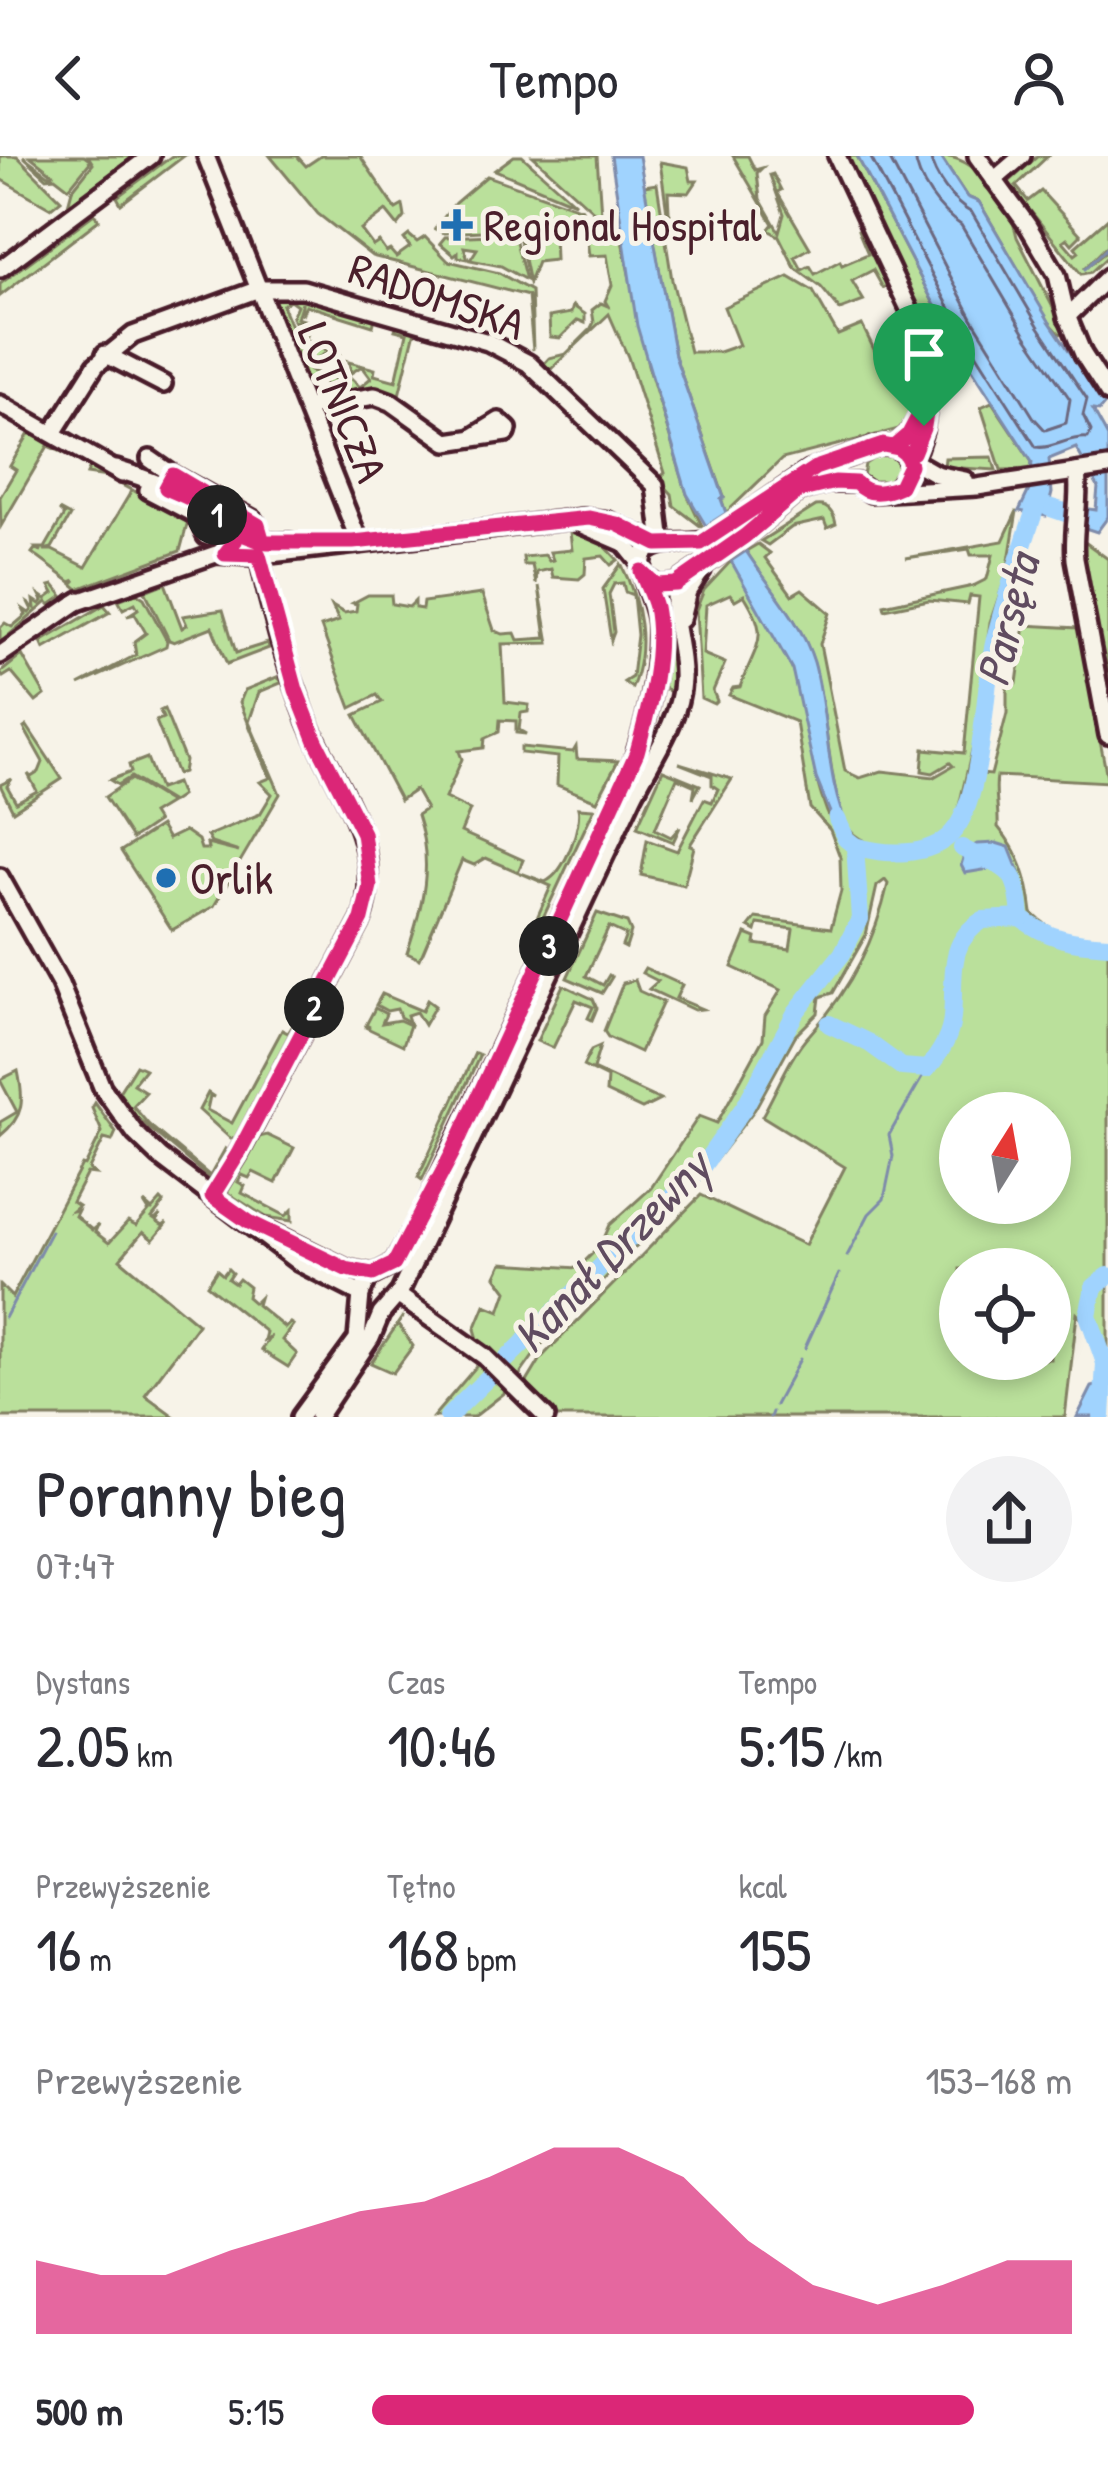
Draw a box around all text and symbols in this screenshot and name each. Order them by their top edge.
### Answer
text: Tempo [490,42,618,115]
icon: back [36,45,102,111]
icon: person [1006,45,1072,111]
place label: Regional Hospital [484,194,762,255]
marker: Regional Hospital [441,209,473,241]
street label: RADOMSKA [341,237,533,354]
pin [873,303,975,426]
street label: LOTNICZA [284,313,403,491]
icon: arrive [891,321,957,387]
pin: 1 [187,485,247,545]
text: 1 [211,493,223,537]
water label: Parsęta [959,543,1055,692]
place label: Orlik [190,847,273,908]
marker: Orlik [153,865,179,891]
pin: 3 [519,916,579,976]
text: 3 [542,924,556,968]
pin: 2 [284,978,344,1038]
text: 2 [306,986,322,1030]
north arrow [939,1092,1071,1224]
map controls [939,1092,1071,1380]
water label: Kanał Drzewny [497,1132,727,1366]
button: locate [939,1248,1071,1380]
text: Poranny bieg [36,1448,346,1538]
button: share [946,1456,1072,1582]
text: 07:47 [36,1538,116,1591]
text: Dystans [36,1660,130,1704]
text: Czas [387,1660,445,1704]
text: Tempo [739,1660,817,1704]
text: 2.05 [36,1704,129,1786]
text: 10:46 [387,1704,496,1786]
text: 5:15 [739,1704,825,1786]
text: km [129,1733,173,1777]
text: /km [825,1733,883,1777]
text: Przewyższenie [36,1864,211,1908]
text: Tętno [387,1864,455,1908]
text: kcal [739,1864,787,1908]
text: 16 [36,1908,82,1990]
text: 168 [387,1908,459,1990]
text: 155 [739,1908,811,1990]
text: m [82,1937,112,1981]
text: bpm [459,1937,517,1981]
text: Przewyższenie [36,2053,242,2106]
text: 153–168 m [925,2053,1072,2106]
text: 500 m [36,2384,123,2437]
text: 5:15 [228,2384,284,2437]

